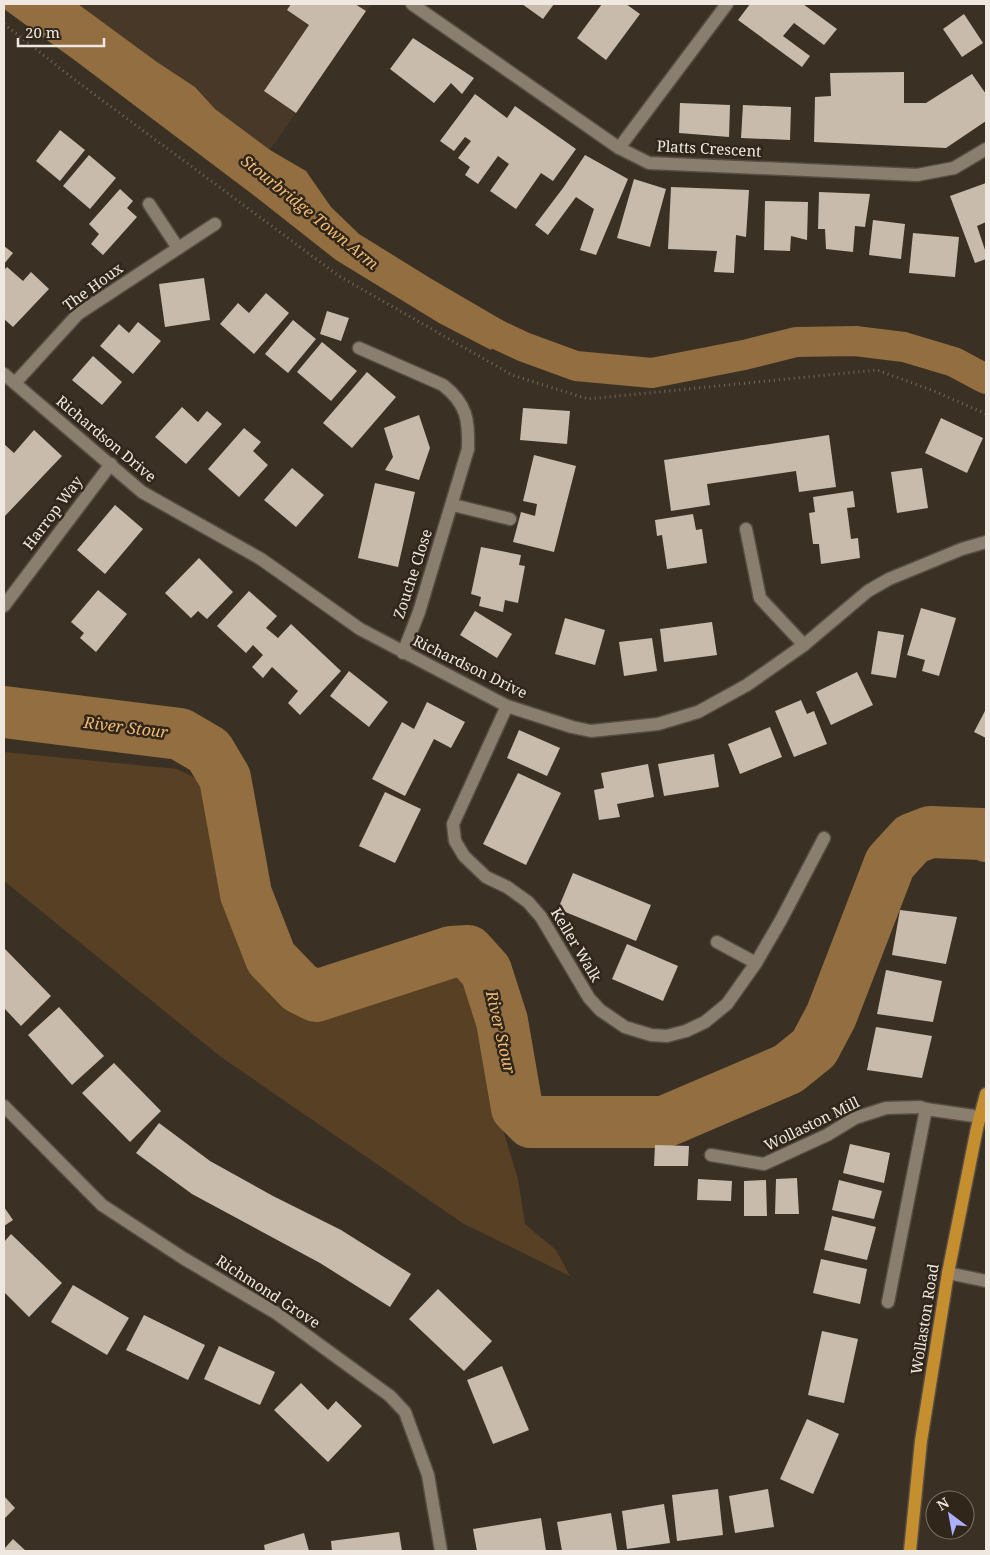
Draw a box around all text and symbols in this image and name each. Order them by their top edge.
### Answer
scale bar [18,15,104,47]
text: 20 m [25,22,60,42]
street label: Platts Crescent [656,135,762,161]
water label: Stourbridge Town Arm [237,150,384,275]
street label: The Houx [58,258,127,315]
street label: Richardson Drive [52,390,161,486]
street label: Harrop Way [18,471,87,553]
street label: Zouche Close [388,526,436,621]
street label: Richardson Drive [410,630,531,702]
water label: River Stour [82,711,170,743]
street label: Keller Walk [547,904,607,985]
water label: River Stour [481,987,521,1076]
street label: Wollaston Mill [761,1091,863,1155]
street label: Richmond Grove [213,1250,324,1332]
street label: Wollaston Road [905,1262,943,1376]
north arrow [925,1490,975,1540]
text: N [933,1493,953,1515]

